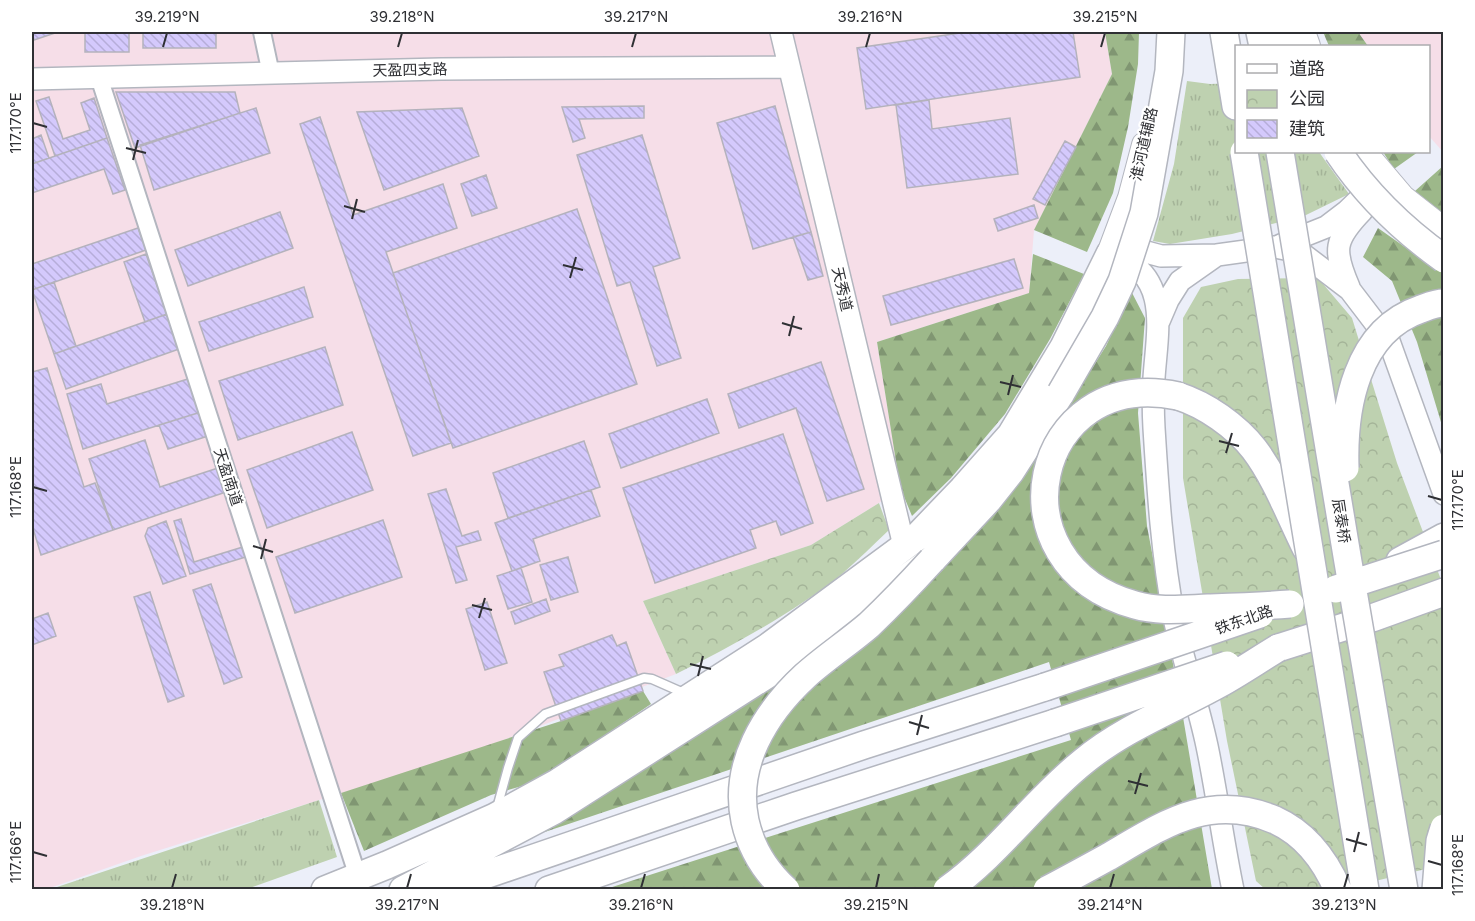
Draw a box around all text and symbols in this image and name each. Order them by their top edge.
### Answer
text: 39.219°N [134,7,200,26]
text: 39.218°N [370,7,434,26]
text: 39.217°N [604,7,668,26]
text: 39.216°N [837,7,903,26]
text: 39.215°N [1072,7,1138,26]
legend [1235,45,1430,153]
text: 道路 [1289,58,1325,79]
street label: 天盈四支路 [372,59,448,80]
text: 公园 [1289,88,1325,109]
text: 117.170°E [6,92,25,154]
street label: 淮河道辅路 [1126,105,1161,183]
text: 建筑 [1289,118,1325,139]
street label: 天秀道 [828,265,857,313]
street label: 天盈南道 [210,445,247,508]
text: 117.168°E [6,456,25,518]
text: 117.170°E [1448,469,1467,531]
street label: 辰泰桥 [1329,497,1354,545]
street label: 铁东北路 [1212,601,1275,638]
text: 117.166°E [6,821,25,883]
text: 117.168°E [1448,834,1467,896]
text: 39.218°N [140,895,204,914]
text: 39.217°N [375,895,439,914]
text: 39.216°N [608,895,674,914]
text: 39.215°N [843,895,909,914]
text: 39.214°N [1077,895,1143,914]
text: 39.213°N [1312,895,1376,914]

